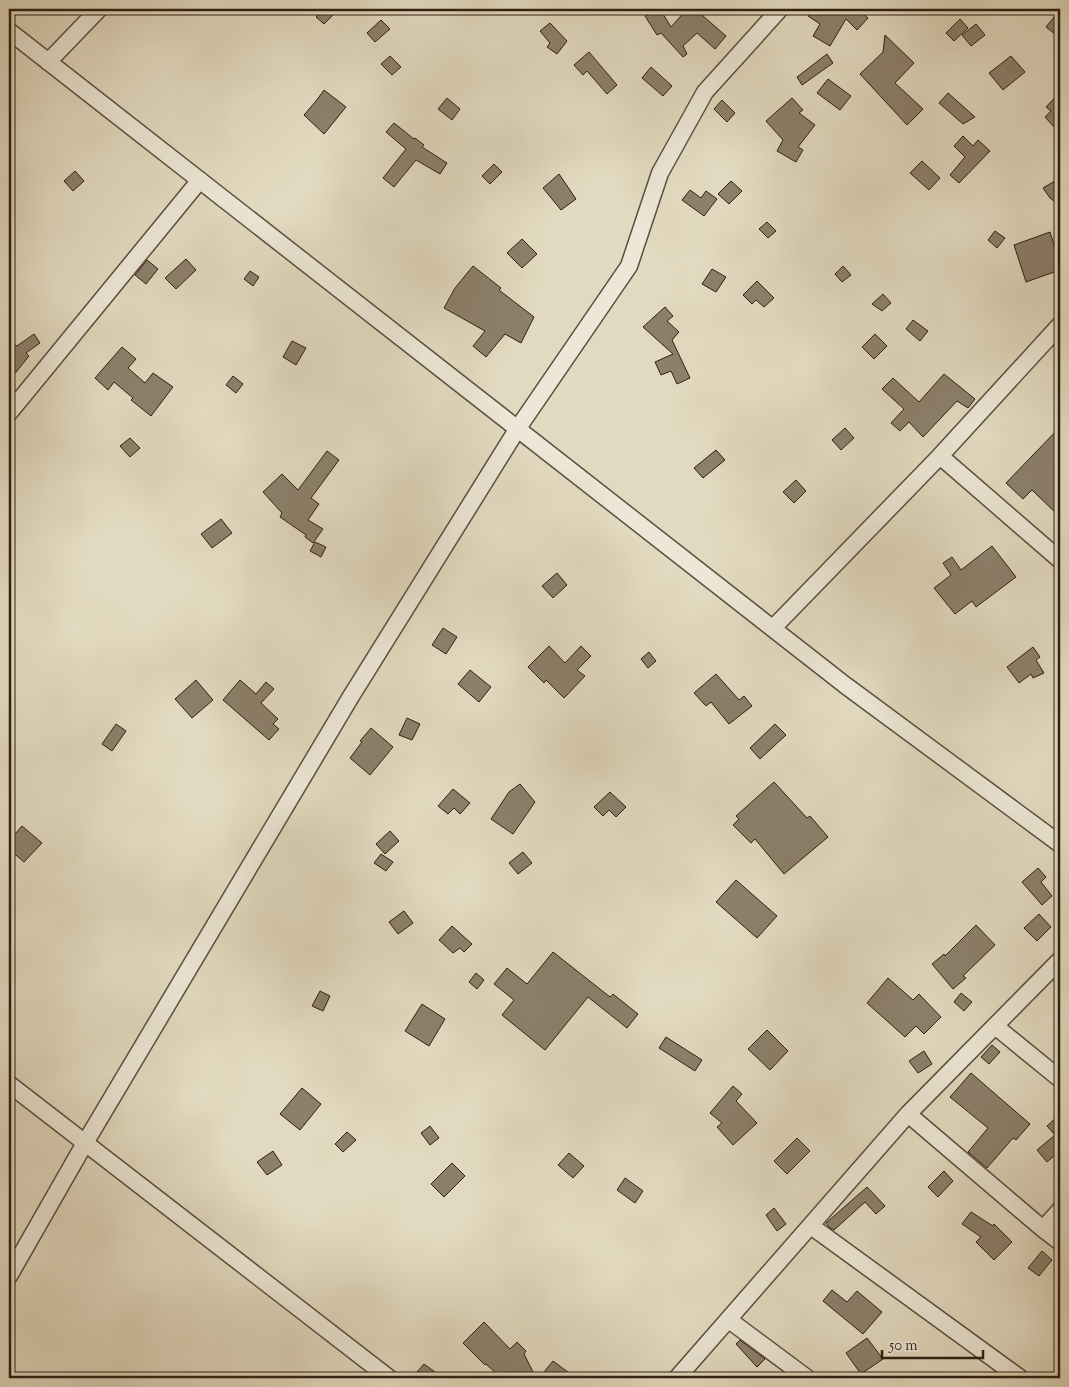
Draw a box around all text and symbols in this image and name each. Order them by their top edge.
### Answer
scale bar [882,1327,983,1359]
text: 50 m [888,1336,918,1357]

